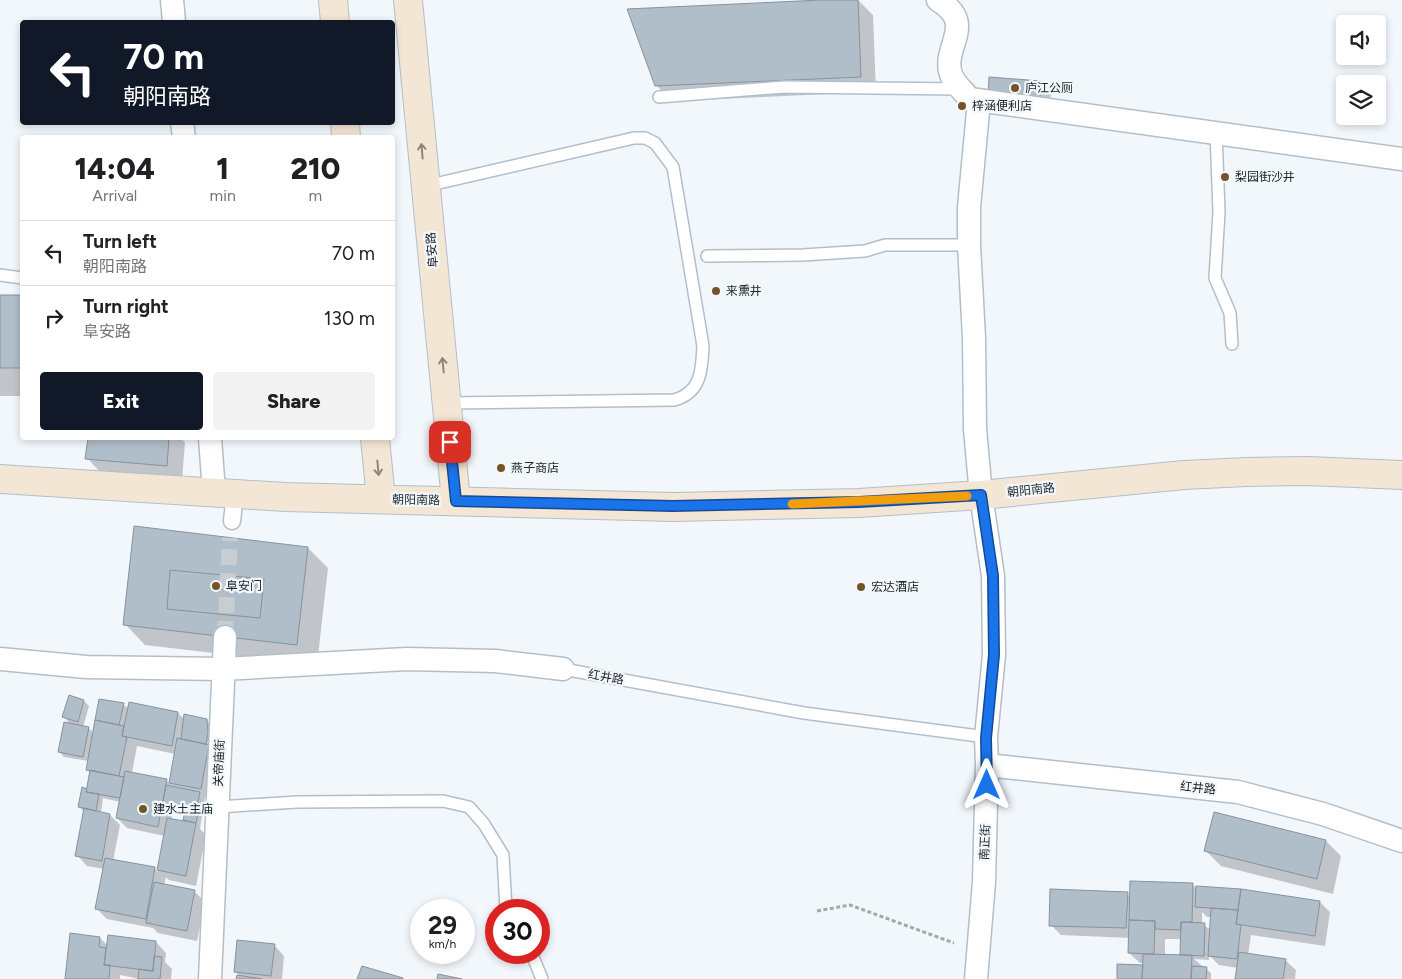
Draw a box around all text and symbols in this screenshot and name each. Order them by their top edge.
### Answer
map controls [1336,15,1386,125]
button: sound [1336,15,1386,65]
text: 70 m [123,36,204,78]
icon: left [40,40,105,105]
button: layers [1336,75,1386,125]
place label: 庐江公厕 [1025,81,1073,95]
marker: 庐江公厕 [1009,82,1021,94]
text: 朝阳南路 [123,83,211,110]
place label: 梓涵便利店 [972,99,1032,113]
marker: 梓涵便利店 [956,100,968,112]
one-way arrow [418,144,427,160]
text: 14:04 [75,150,155,187]
text: 1 [216,150,229,187]
text: 210 [290,150,340,187]
place label: 梨园街沙井 [1235,170,1295,184]
marker: 梨园街沙井 [1219,171,1231,183]
text: Arrival [92,186,137,205]
text: min [210,186,236,205]
text: m [309,186,322,205]
text: Turn left [83,230,157,253]
street label: 阜安路 [423,231,441,269]
icon: left [40,239,68,267]
text: 70 m [332,242,375,265]
text: 朝阳南路 [83,257,147,276]
place label: 来熏井 [726,284,762,298]
marker: 来熏井 [710,285,722,297]
text: Turn right [83,295,169,318]
icon: right [40,304,68,332]
text: 130 m [324,307,375,330]
text: 阜安路 [83,322,131,341]
one-way arrow [438,358,448,374]
button: Exit [40,372,203,430]
button: Share [213,372,375,430]
pin [429,421,471,463]
icon: arrive [436,428,464,456]
one-way arrow [373,460,383,476]
place label: 燕子商店 [511,461,559,475]
marker: 燕子商店 [495,462,507,474]
street label: 朝阳南路 [1006,481,1056,499]
street label: 朝阳南路 [392,493,440,507]
place label: 阜安门 [226,579,262,593]
marker: 阜安门 [210,580,222,592]
place label: 宏达酒店 [871,580,919,594]
marker: 宏达酒店 [855,581,867,593]
street label: 红井路 [587,667,625,687]
street label: 关帝庙街 [211,739,227,787]
position arrow [960,758,1012,810]
street label: 红井路 [1179,779,1217,797]
place label: 建水土主庙 [153,802,213,816]
marker: 建水土主庙 [137,803,149,815]
street label: 南正街 [977,824,993,860]
speed limit sign: 30 [485,899,550,964]
text: 29 [428,910,457,940]
text: km/h [429,937,456,951]

